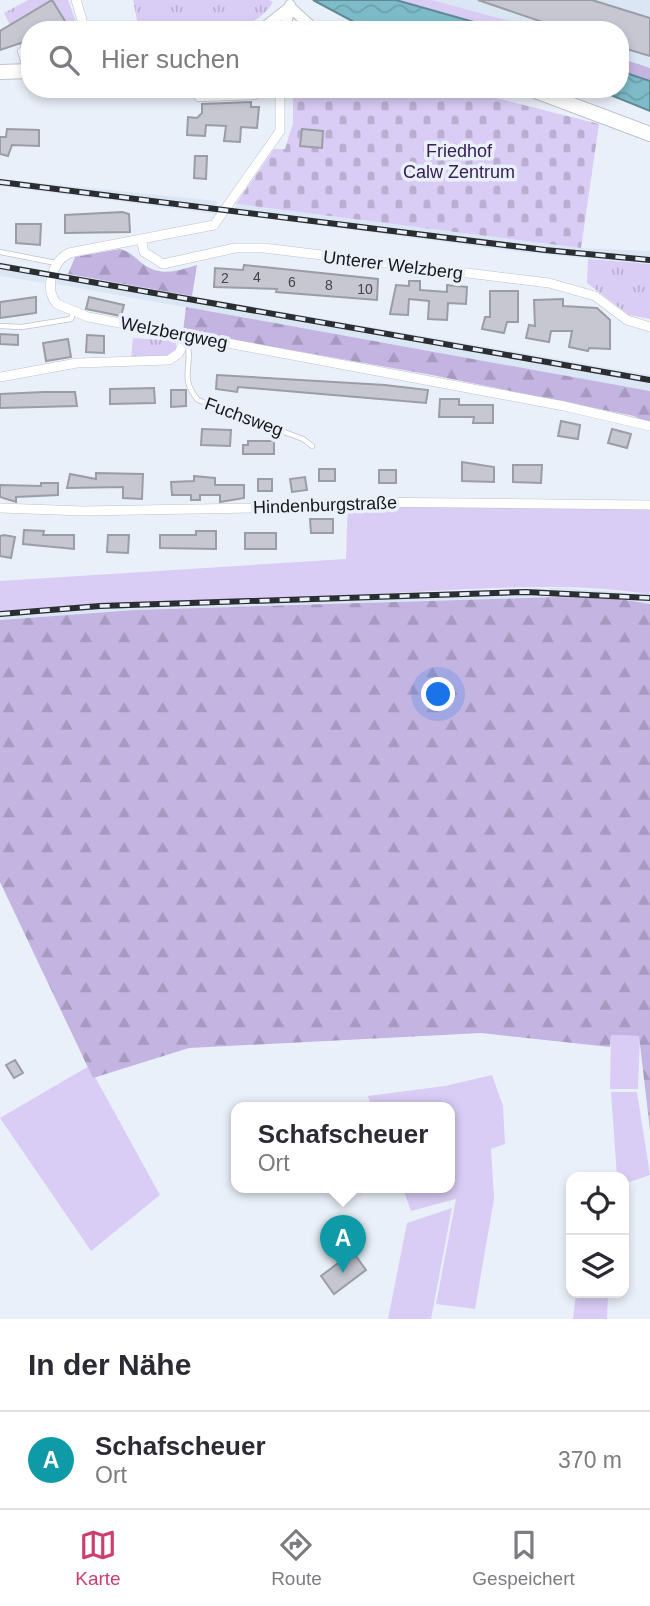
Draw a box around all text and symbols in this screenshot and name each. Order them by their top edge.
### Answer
search box [21,21,629,98]
icon: search [45,41,83,79]
text: Hier suchen [101,44,240,74]
park label: Friedhof Calw Zentrum [403,141,515,182]
street label: Unterer Welzberg [322,246,464,284]
house number: 4 [253,269,261,285]
house number: 2 [221,270,229,286]
house number: 6 [288,274,296,290]
house number: 8 [325,277,333,293]
house number: 10 [357,281,373,297]
street label: Welzbergweg [119,313,229,353]
street label: Fuchsweg [202,394,286,440]
street label: Hindenburgstraße [253,492,397,518]
your location [421,677,455,711]
popup [231,1102,455,1193]
text: Schafscheuer [258,1119,428,1149]
text: Ort [258,1150,290,1176]
map controls [566,1172,629,1298]
button: locate [566,1172,629,1235]
pin: A [320,1215,366,1273]
button: layers [566,1235,629,1298]
text: In der Nähe [28,1348,191,1381]
text: Schafscheuer [95,1431,266,1461]
text: A [43,1447,59,1473]
text: 370 m [558,1447,622,1473]
text: Ort [95,1462,127,1488]
tab: Karte [75,1526,121,1590]
tab: Route [271,1526,322,1590]
tab: Gespeichert [472,1526,575,1590]

